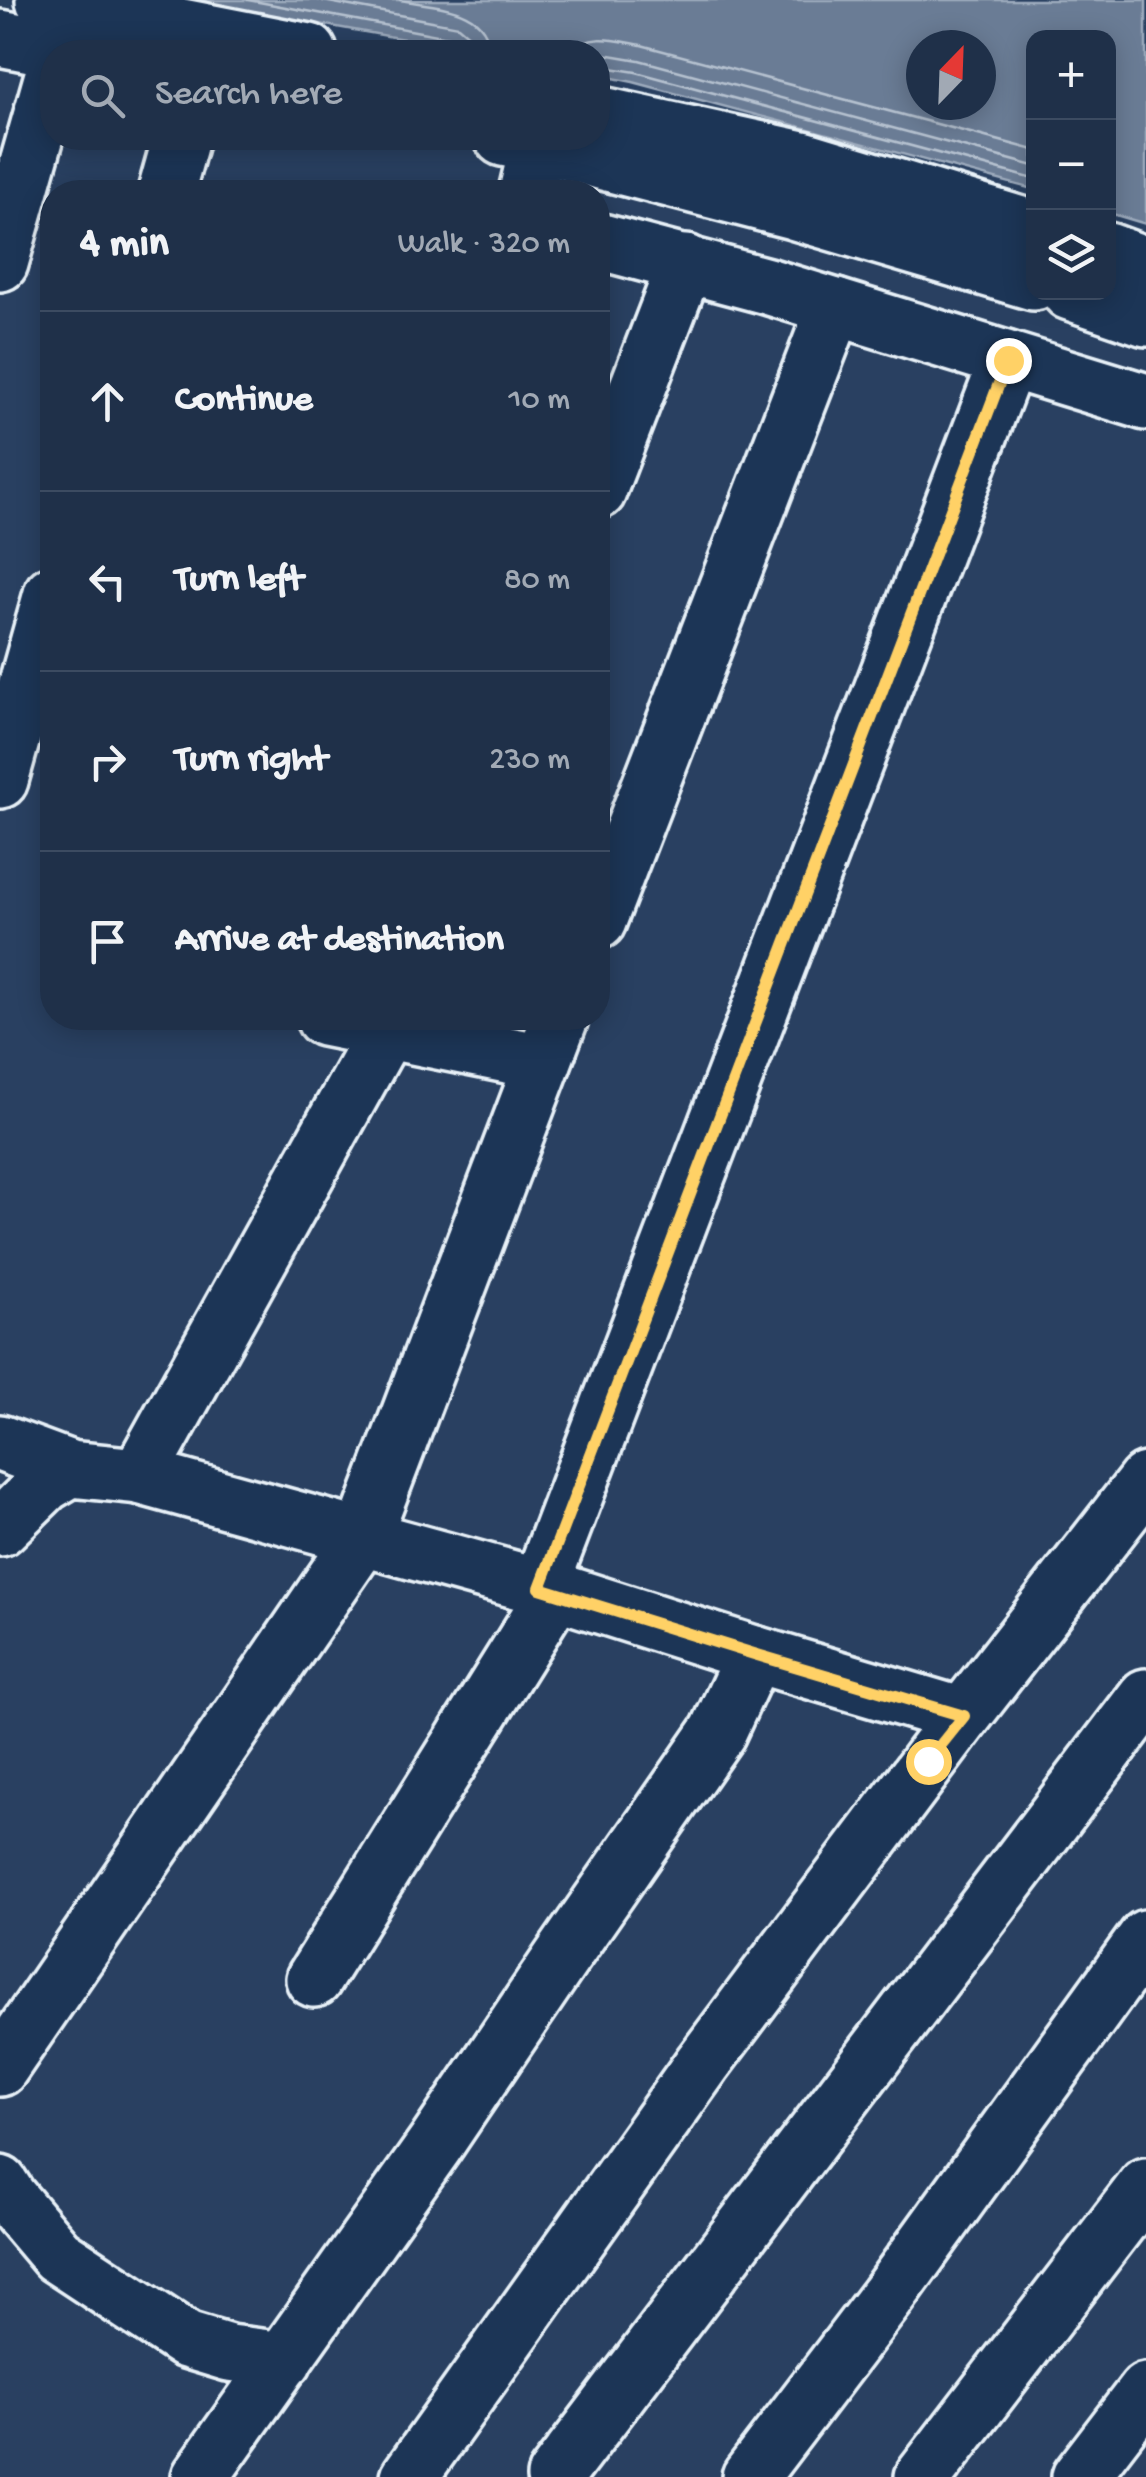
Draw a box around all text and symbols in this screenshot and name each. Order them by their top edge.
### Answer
north arrow [906,30,996,120]
map controls [1026,30,1116,300]
button: + [1026,30,1116,120]
search box [40,40,610,150]
icon: search [75,68,130,123]
text: Search here [155,73,342,117]
button: − [1026,120,1116,210]
button: layers [1026,210,1116,300]
text: 4 min [80,221,169,270]
text: Walk · 320 m [398,226,570,264]
route end [986,338,1032,384]
icon: ahead [80,374,135,429]
text: Continue [175,379,313,423]
text: 10 m [509,382,570,420]
icon: left [80,554,135,609]
text: Turn left [175,559,303,603]
text: 80 m [504,562,570,600]
icon: right [80,734,135,789]
text: Turn right [175,739,327,783]
text: 230 m [489,742,570,780]
icon: arrive [80,914,135,969]
text: Arrive at destination [175,919,504,963]
route start [906,1739,952,1785]

